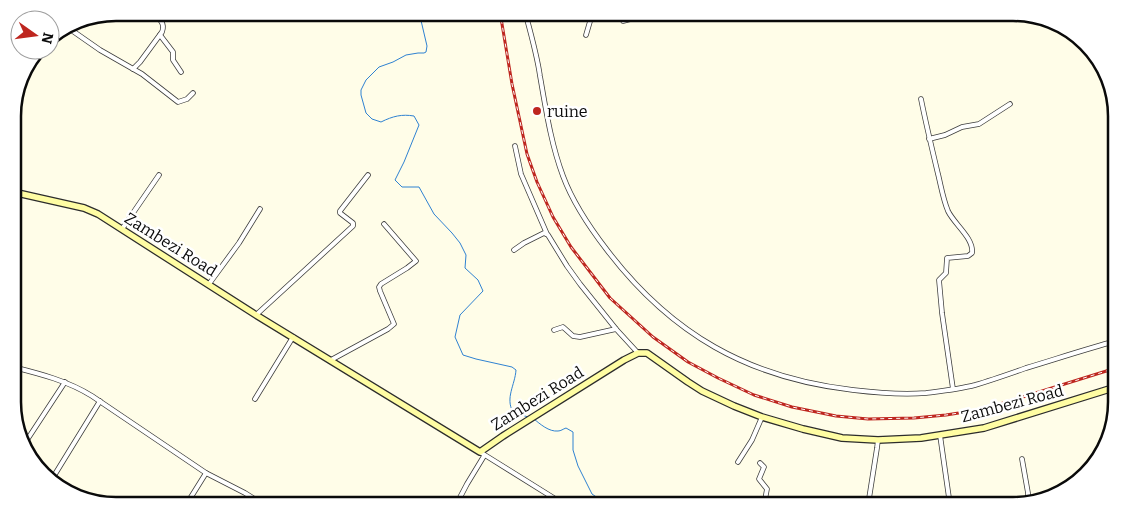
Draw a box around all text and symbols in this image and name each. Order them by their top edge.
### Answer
north arrow [10,10,60,60]
text: N [38,31,57,46]
place label: ruine [547,102,588,121]
marker: ruine [531,105,543,117]
street label: Zambezi Road [121,208,221,281]
street label: Zambezi Road [488,362,587,434]
street label: Zambezi Road [959,381,1066,426]

